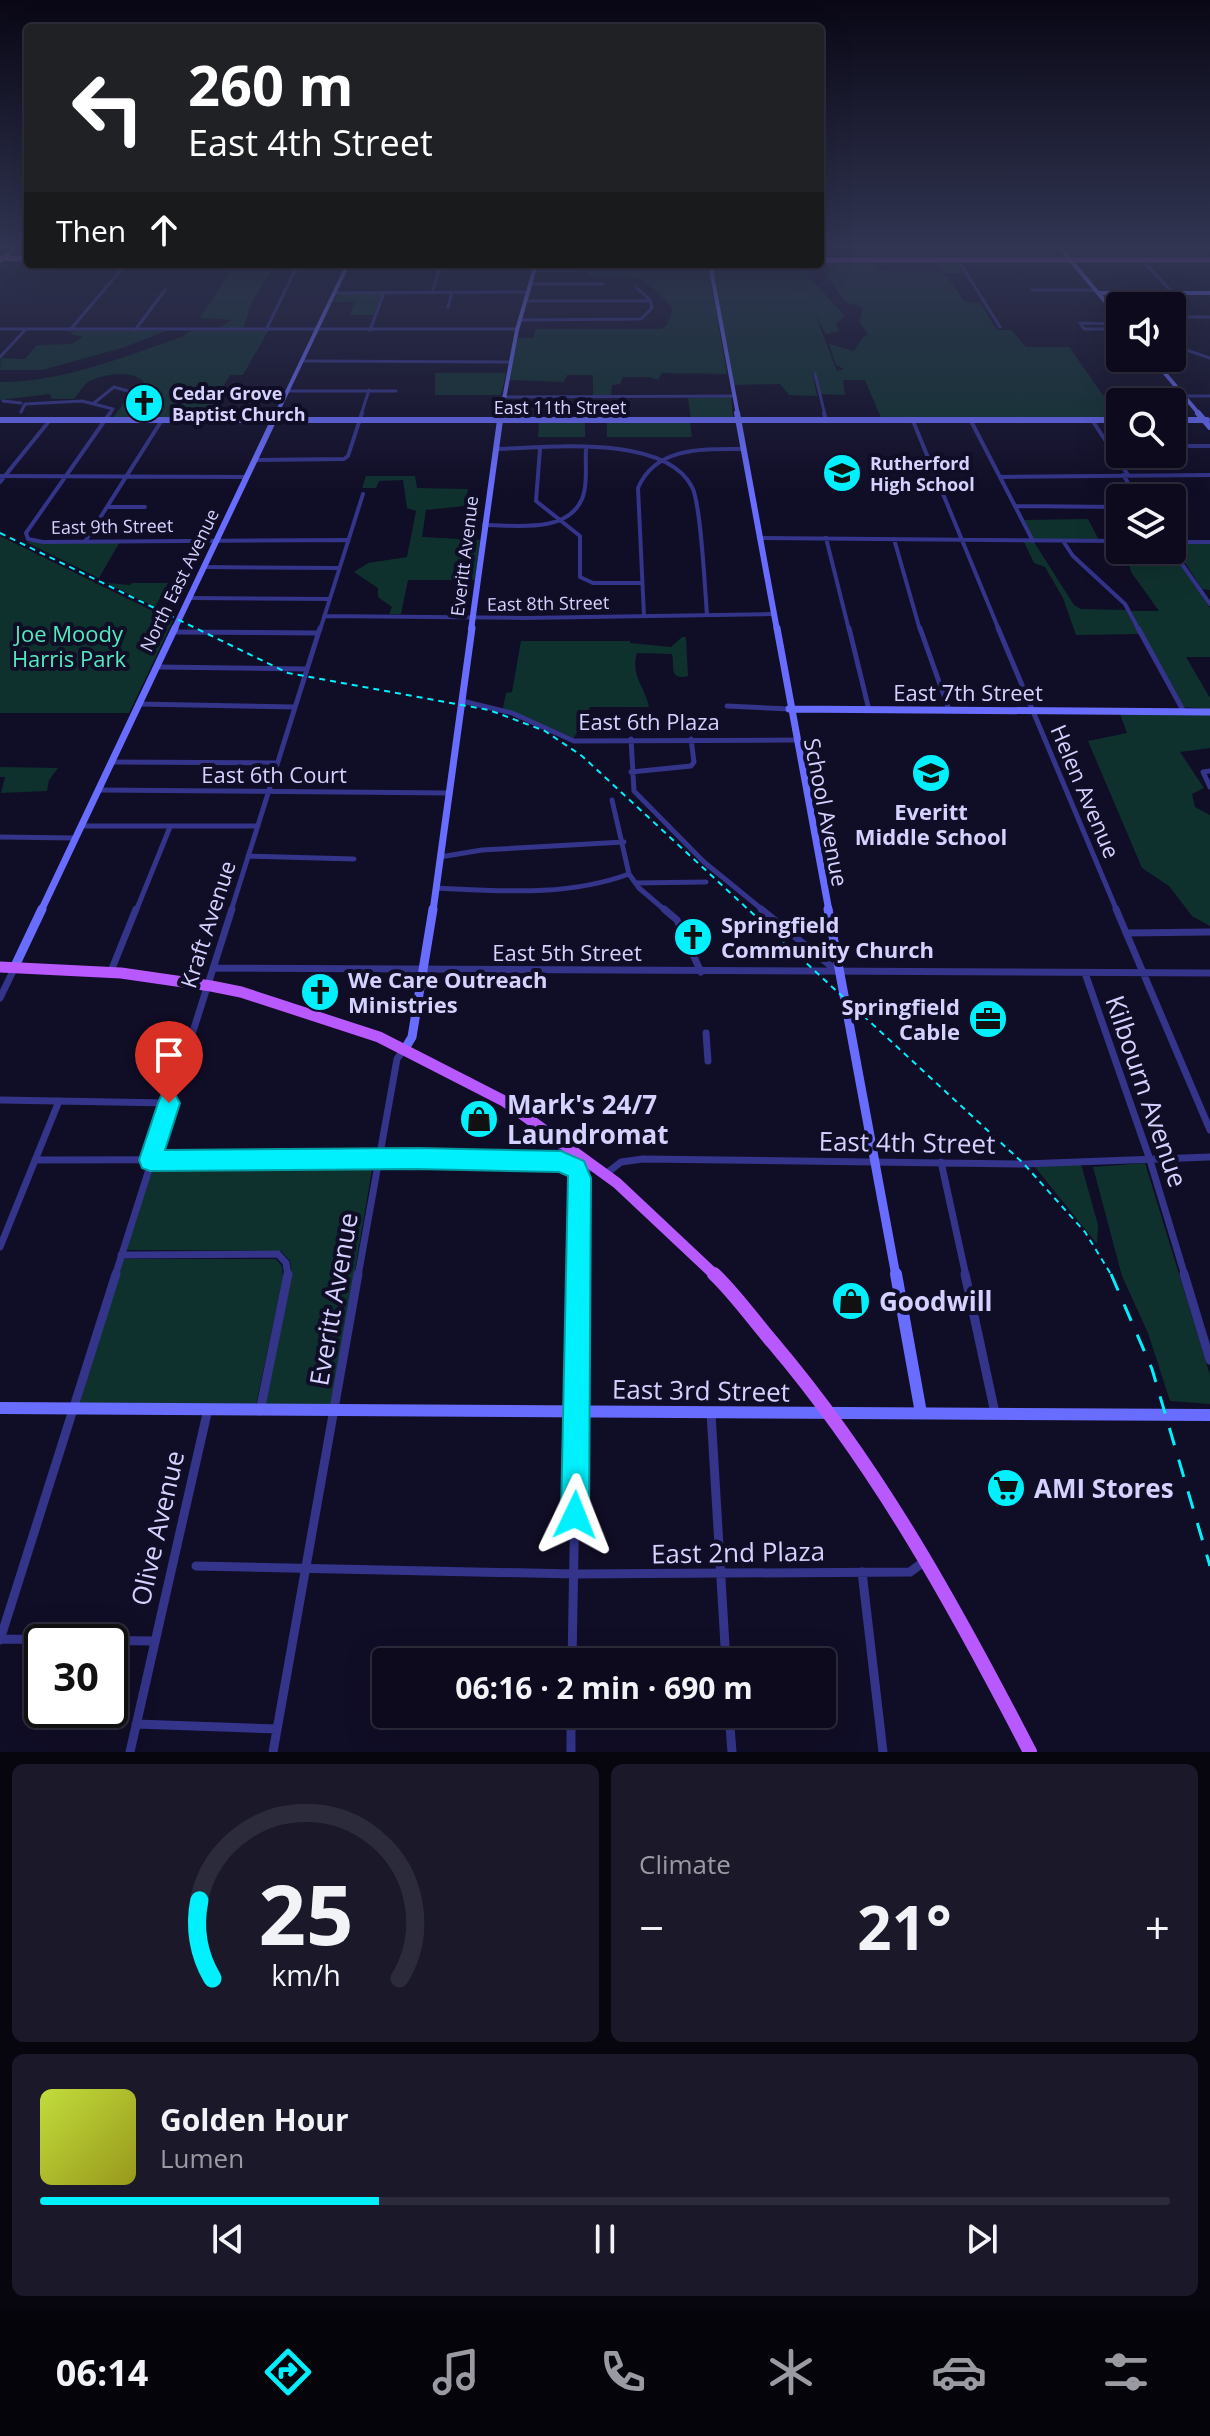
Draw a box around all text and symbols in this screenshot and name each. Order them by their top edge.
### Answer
text: 260 m [188,46,354,122]
icon: left [56,56,160,160]
text: East 4th Street [188,118,433,167]
icon: ahead [142,208,186,252]
text: Then [56,210,126,251]
map controls [1106,292,1186,564]
button: sound [1106,292,1186,372]
place label: Cedar Grove Baptist Church [172,381,306,426]
church icon: Cedar Grove Baptist Church [123,382,165,424]
button: search [1106,388,1186,468]
street label: East 11th Street [494,395,626,419]
place label: Rutherford High School [870,451,975,496]
school or university icon: Rutherford High School [821,452,863,494]
button: layers [1106,484,1186,564]
street label: Everitt Avenue [445,494,483,618]
street label: North East Avenue [134,505,224,655]
street label: East 9th Street [51,513,173,539]
street label: East 8th Street [487,590,609,616]
park label: Joe Moody Harris Park [12,618,127,673]
street label: East 7th Street [893,677,1043,707]
street label: East 6th Plaza [578,706,720,736]
street label: Helen Avenue [1044,720,1128,862]
street label: School Avenue [798,735,856,889]
school or university icon: Everitt Middle School [910,752,952,794]
street label: East 6th Court [201,759,347,789]
place label: Everitt Middle School [855,796,1007,851]
street label: Kraft Avenue [172,856,242,992]
place label: Springfield Community Church [721,909,934,964]
church icon: Springfield Community Church [672,916,714,958]
street label: East 5th Street [492,937,642,967]
place label: We Care Outreach Ministries [348,964,548,1019]
church icon: We Care Outreach Ministries [299,971,341,1013]
street label: Kilbourn Avenue [1097,990,1197,1192]
place label: Springfield Cable [842,991,960,1046]
office icon: Springfield Cable [967,998,1009,1040]
pin [135,1021,203,1103]
icon: arrive [147,1033,191,1077]
place label: Mark's 24/7 Laundromat [507,1086,668,1152]
shop icon: Mark's 24/7 Laundromat [458,1098,500,1140]
street label: East 4th Street [818,1122,996,1162]
street label: Everitt Avenue [300,1210,366,1388]
shop icon: Goodwill [830,1280,872,1322]
place label: Goodwill [879,1283,993,1319]
street label: East 3rd Street [612,1370,790,1410]
street label: Olive Avenue [122,1447,192,1609]
supermarket icon: AMI Stores [985,1467,1027,1509]
place label: AMI Stores [1034,1470,1174,1506]
position arrow [533,1473,617,1557]
street label: East 2nd Plaza [651,1532,825,1572]
speed limit sign: 30 [24,1624,128,1728]
text: 06:16 · 2 min · 690 m [455,1667,753,1708]
text: Climate [639,1846,731,1882]
text: 25 [258,1856,353,1969]
text: 21° [857,1886,952,1968]
text: − [639,1897,664,1957]
text: + [1145,1897,1170,1957]
text: km/h [271,1955,340,1994]
text: Golden Hour [160,2099,349,2140]
text: Lumen [160,2140,244,2176]
icon: previous [206,2217,250,2261]
icon: pause [583,2217,627,2261]
icon: next [960,2217,1004,2261]
icon: directions [260,2344,316,2400]
icon: music [428,2344,484,2400]
icon: phone [595,2344,651,2400]
icon: climate [763,2344,819,2400]
icon: car [931,2344,987,2400]
icon: filters [1098,2344,1154,2400]
text: 06:14 [56,2348,148,2397]

